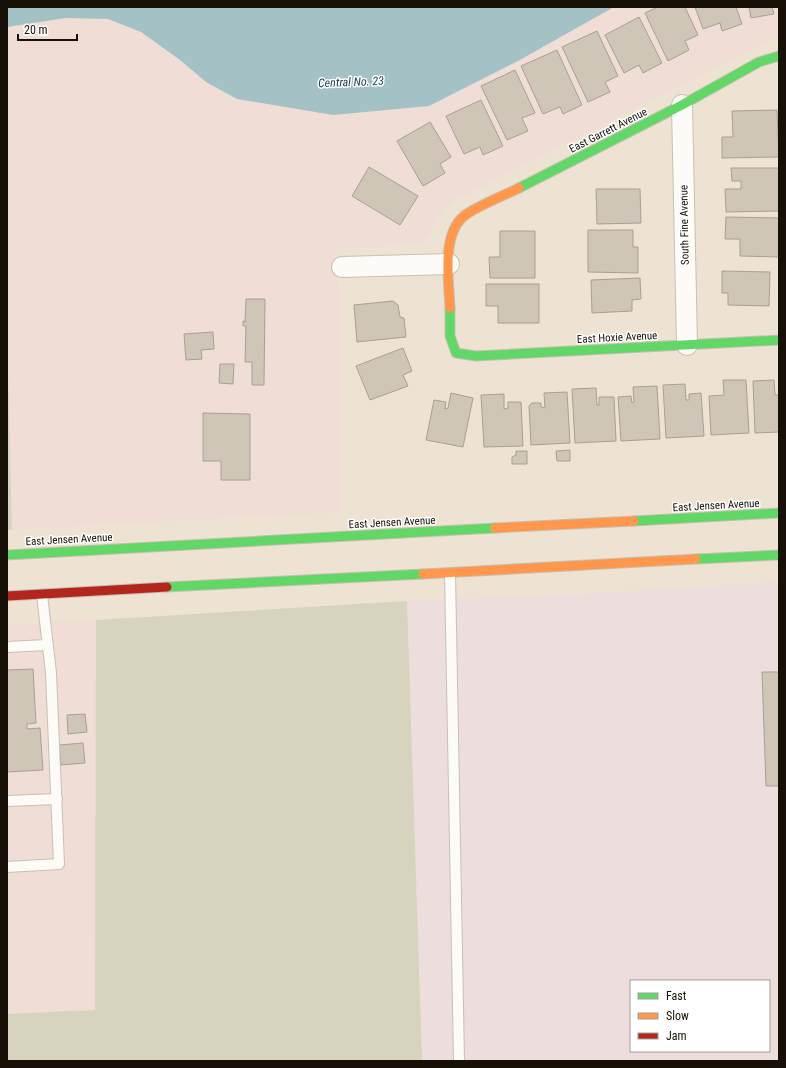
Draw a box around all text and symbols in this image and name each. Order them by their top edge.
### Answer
scale bar [18,16,77,42]
text: 20 m [24,23,48,37]
water label: Central No. 23 [318,74,384,90]
street label: East Garrett Avenue [567,105,649,156]
street label: South Fine Avenue [677,185,692,265]
street label: East Hoxie Avenue [577,329,658,346]
street label: East Jensen Avenue [672,497,760,514]
street label: East Jensen Avenue [348,514,436,531]
street label: East Jensen Avenue [25,531,113,548]
legend [630,980,770,1052]
text: Fast [666,989,687,1003]
text: Slow [666,1009,689,1023]
text: Jam [666,1029,687,1043]

